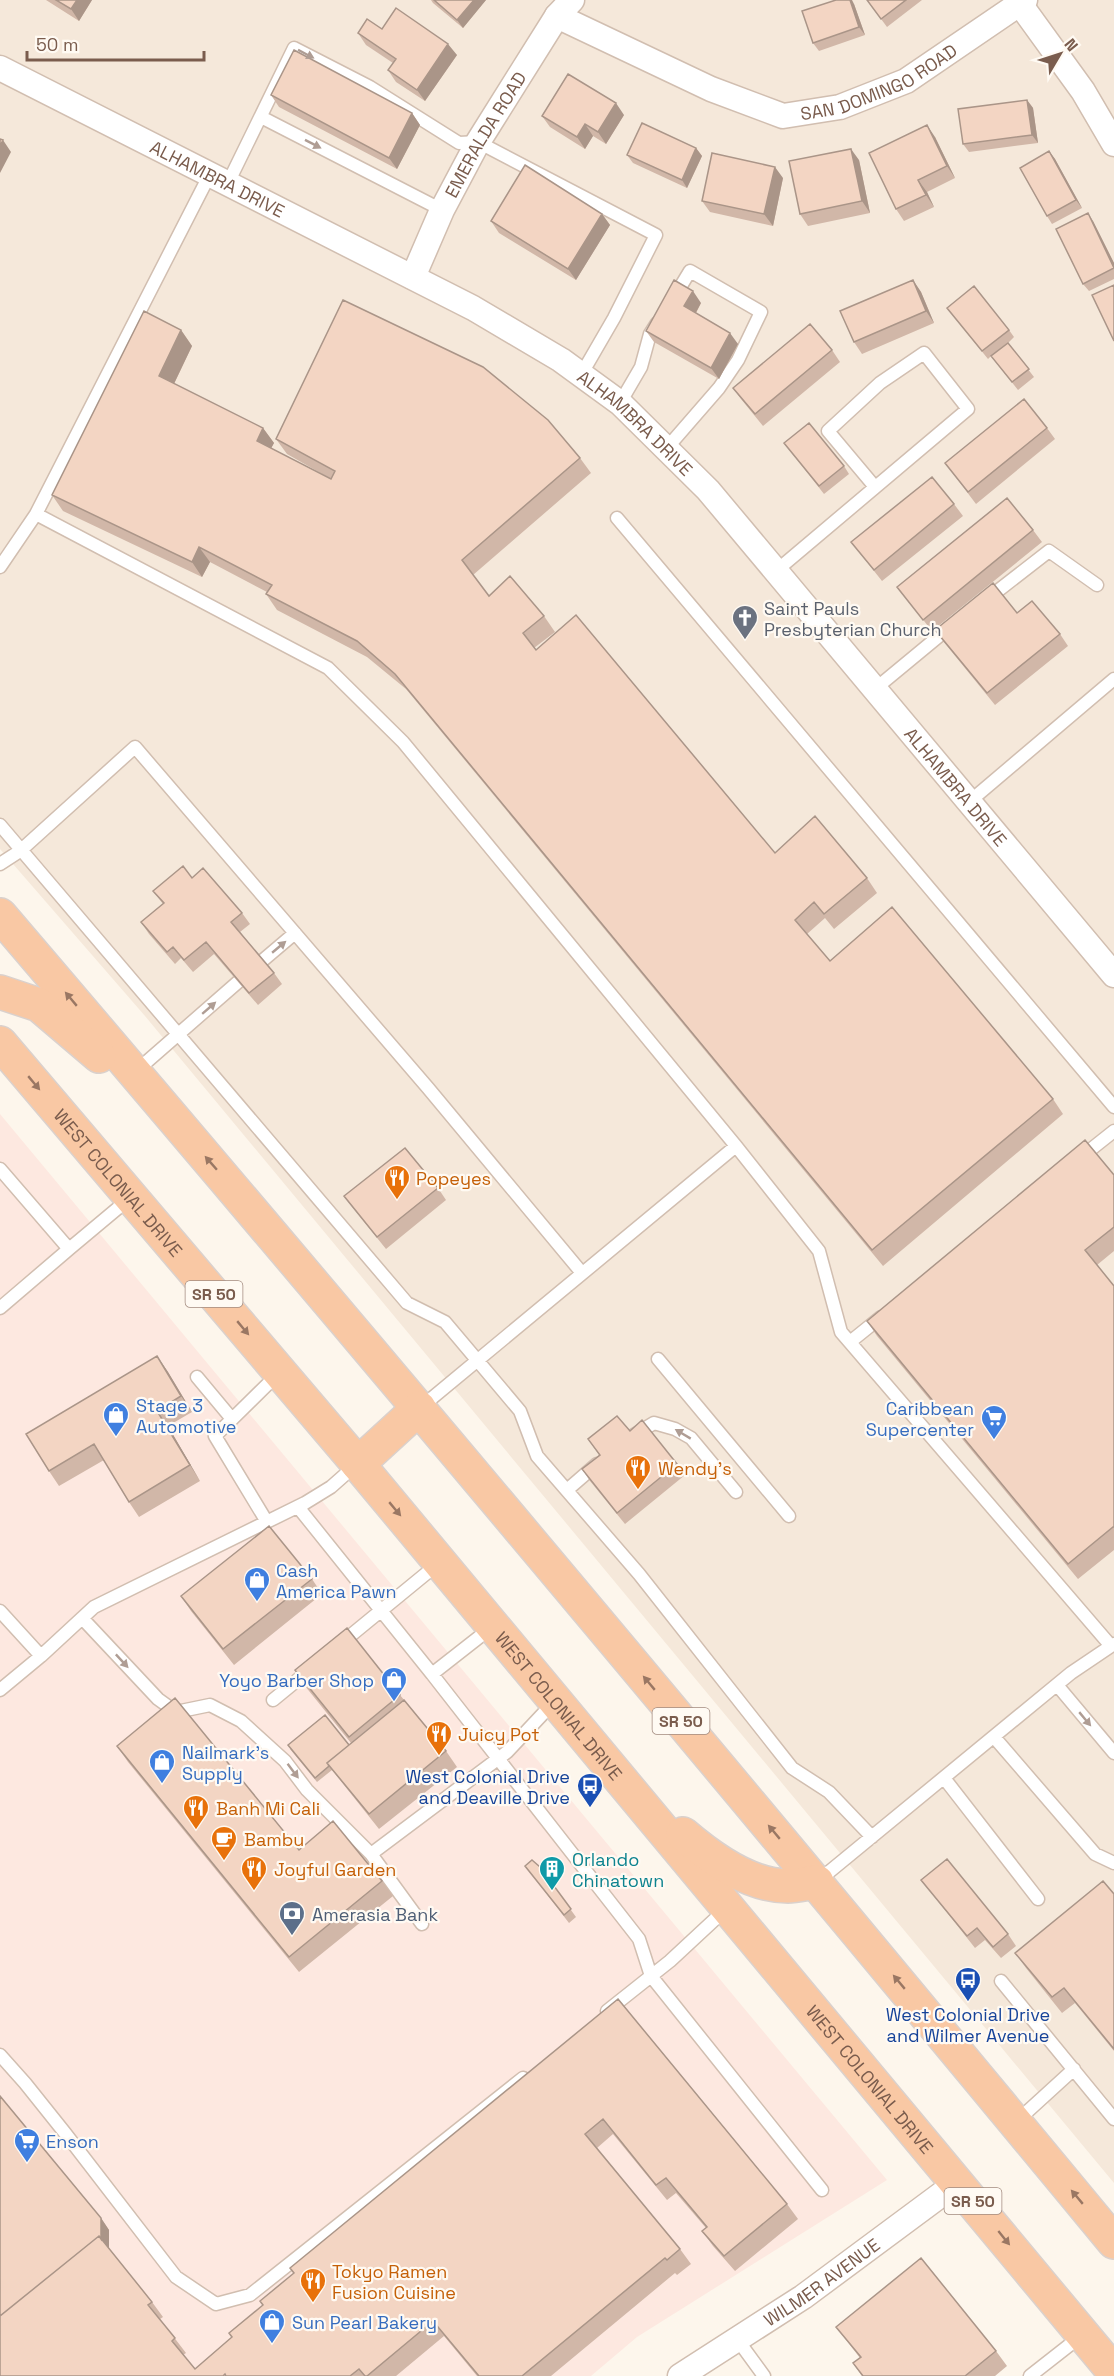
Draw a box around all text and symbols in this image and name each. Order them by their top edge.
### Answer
scale bar [27,24,204,62]
north arrow [1030,24,1090,84]
text: 50 m [36,33,78,56]
text: N [1060,34,1083,56]
street label: SAN DOMINGO ROAD [799,38,961,125]
one-way arrow [297,49,314,59]
street label: EMERALDA ROAD [439,67,531,201]
street label: ALHAMBRA DRIVE [146,135,289,222]
one-way arrow [304,139,321,149]
street label: ALHAMBRA DRIVE [573,364,698,480]
place label: Saint Pauls Presbyterian Church [764,597,942,641]
church icon: Saint Pauls Presbyterian Church [730,603,760,641]
street label: ALHAMBRA DRIVE [900,722,1012,851]
one-way arrow [271,941,286,954]
one-way arrow [65,991,78,1007]
one-way arrow [201,1001,216,1015]
one-way arrow [28,1076,41,1091]
street label: WEST COLONIAL DRIVE [49,1104,188,1261]
one-way arrow [205,1156,218,1171]
restaurant icon: Popeyes [382,1163,412,1201]
place label: Popeyes [416,1167,491,1190]
road number: SR 50 [186,1281,242,1307]
one-way arrow [236,1320,249,1335]
place label: Stage 3 Automotive [136,1394,236,1438]
place label: Caribbean Supercenter [866,1397,974,1441]
shop icon: Stage 3 Automotive [101,1400,131,1438]
supermarket icon: Caribbean Supercenter [979,1403,1009,1441]
one-way arrow [675,1428,691,1439]
restaurant icon: Wendy's [623,1453,653,1491]
place label: Wendy's [658,1457,732,1480]
one-way arrow [389,1501,402,1517]
place label: Cash America Pawn [276,1559,397,1603]
shop icon: Cash America Pawn [242,1565,272,1603]
street label: WEST COLONIAL DRIVE [490,1626,628,1785]
one-way arrow [115,1653,129,1668]
shop icon: Yoyo Barber Shop [379,1665,409,1703]
place label: Yoyo Barber Shop [219,1669,374,1692]
one-way arrow [643,1676,656,1691]
road number: SR 50 [652,1708,710,1734]
one-way arrow [1079,1711,1092,1727]
restaurant icon: Juicy Pot [424,1719,454,1757]
place label: Juicy Pot [458,1723,540,1746]
place label: Nailmark's Supply [182,1741,269,1785]
shop icon: Nailmark's Supply [147,1747,177,1785]
one-way arrow [286,1764,298,1779]
place label: West Colonial Drive and Deaville Drive [405,1765,570,1809]
bus stop icon: West Colonial Drive and Deaville Drive [575,1771,605,1809]
restaurant icon: Banh Mi Cali [181,1793,211,1831]
place label: Banh Mi Cali [216,1797,320,1820]
cafe icon: Bambu [209,1824,239,1862]
one-way arrow [768,1824,781,1840]
place label: Bambu [244,1828,304,1851]
place label: Orlando Chinatown [572,1848,664,1892]
restaurant icon: Joyful Garden [239,1854,269,1892]
building icon: Orlando Chinatown [537,1854,567,1892]
place label: Joyful Garden [274,1858,396,1881]
bank icon: Amerasia Bank [277,1899,307,1937]
place label: Amerasia Bank [312,1903,438,1926]
bus stop icon: West Colonial Drive and Wilmer Avenue [953,1965,983,2003]
one-way arrow [893,1975,906,1990]
street label: WEST COLONIAL DRIVE [801,2000,939,2158]
place label: West Colonial Drive and Wilmer Avenue [886,2003,1050,2047]
supermarket icon: Enson [12,2126,42,2164]
place label: Enson [46,2130,99,2153]
road number: SR 50 [944,2188,1002,2214]
one-way arrow [1070,2189,1083,2205]
one-way arrow [997,2230,1010,2246]
street label: WILMER AVENUE [759,2233,884,2331]
place label: Tokyo Ramen Fusion Cuisine [332,2260,456,2304]
restaurant icon: Tokyo Ramen Fusion Cuisine [298,2266,328,2304]
shop icon: Sun Pearl Bakery [257,2307,287,2345]
place label: Sun Pearl Bakery [292,2311,437,2334]

